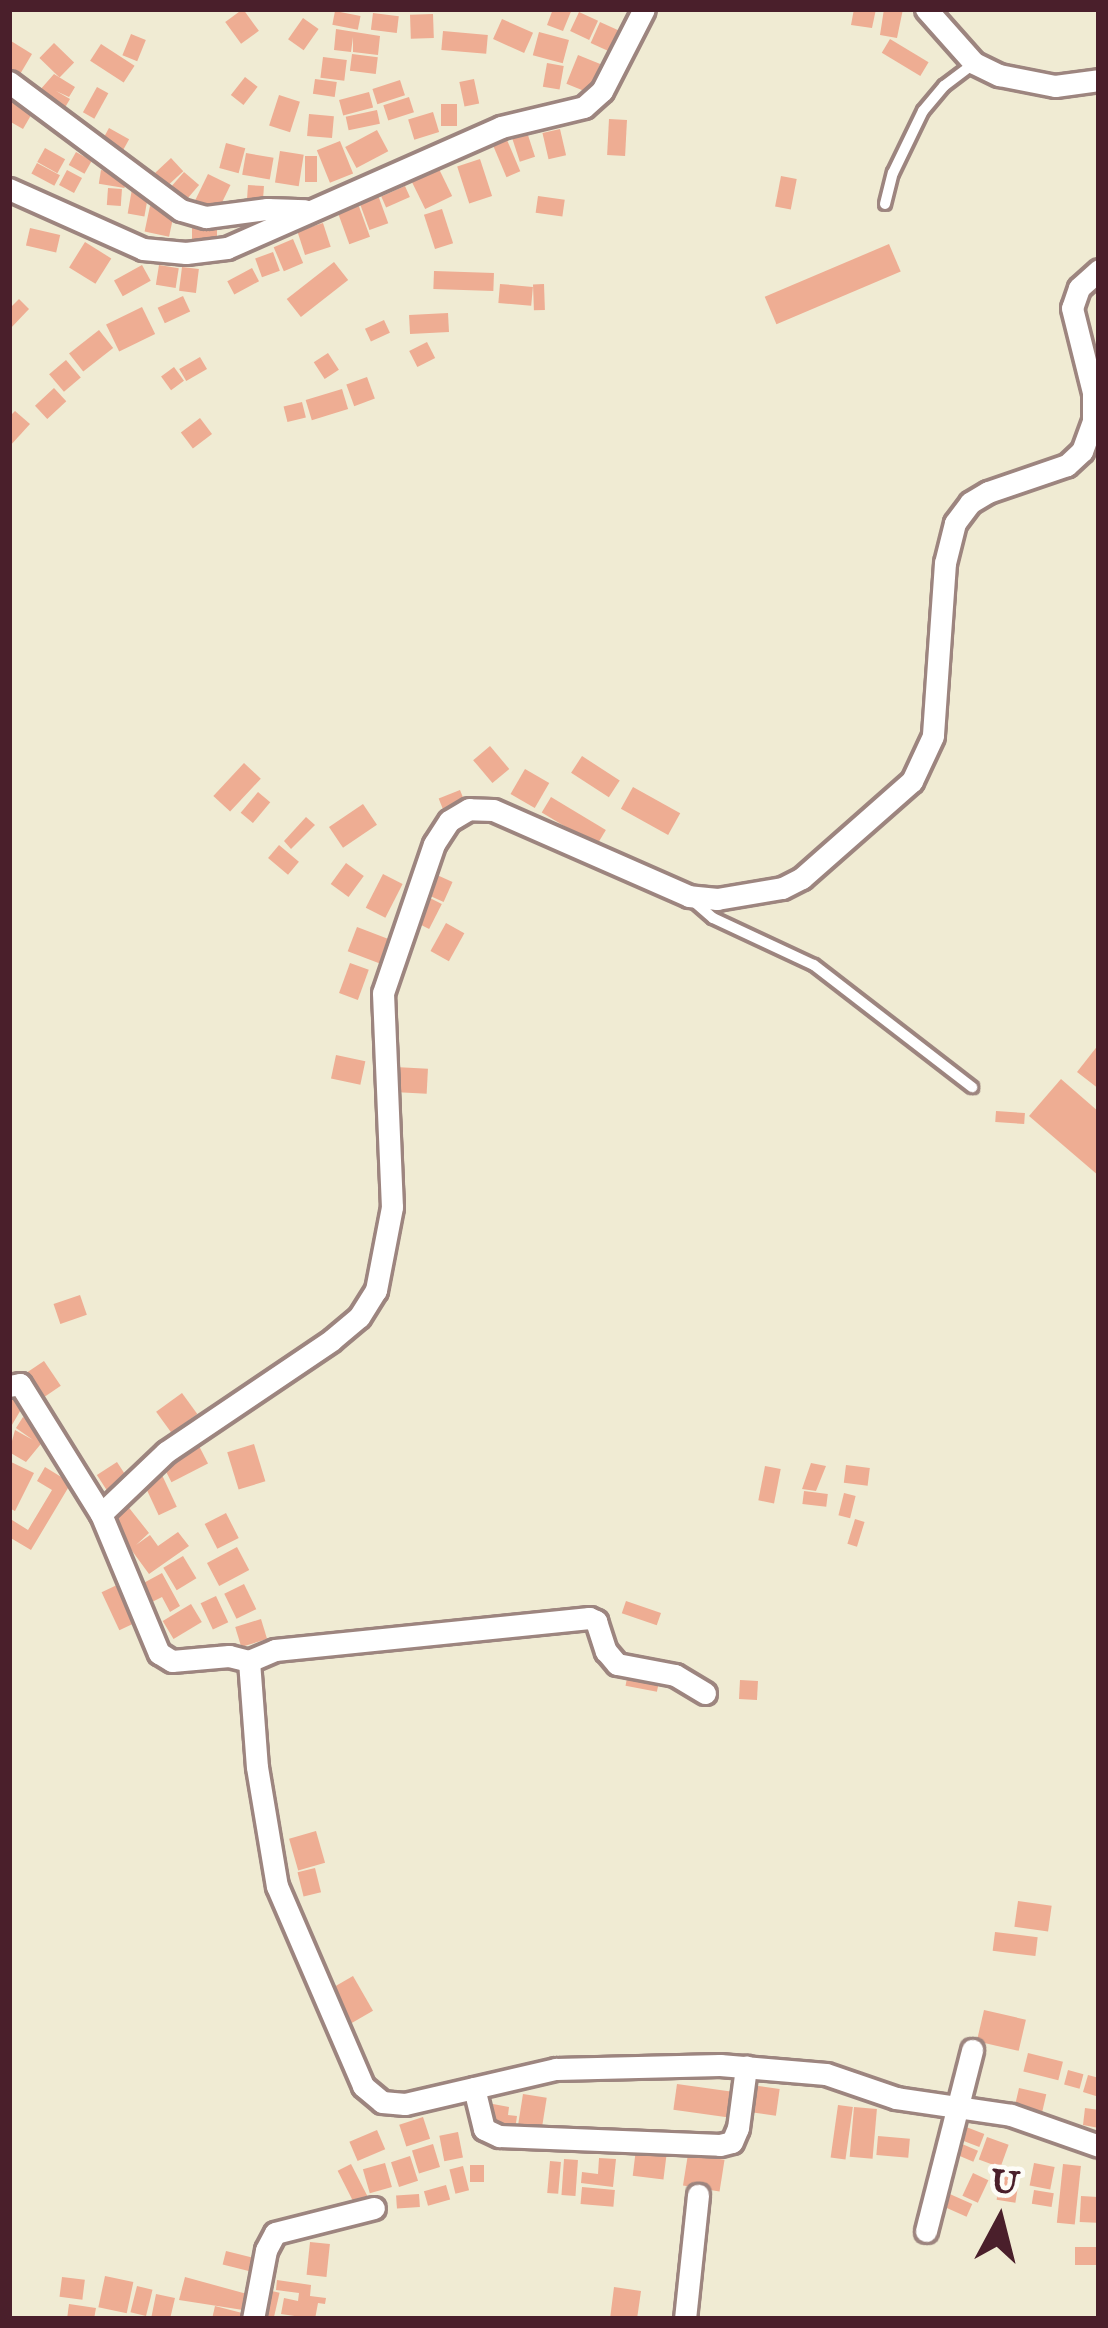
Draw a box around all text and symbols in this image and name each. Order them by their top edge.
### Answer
north arrow [940,2160,1060,2280]
text: U [988,2162,1021,2207]

